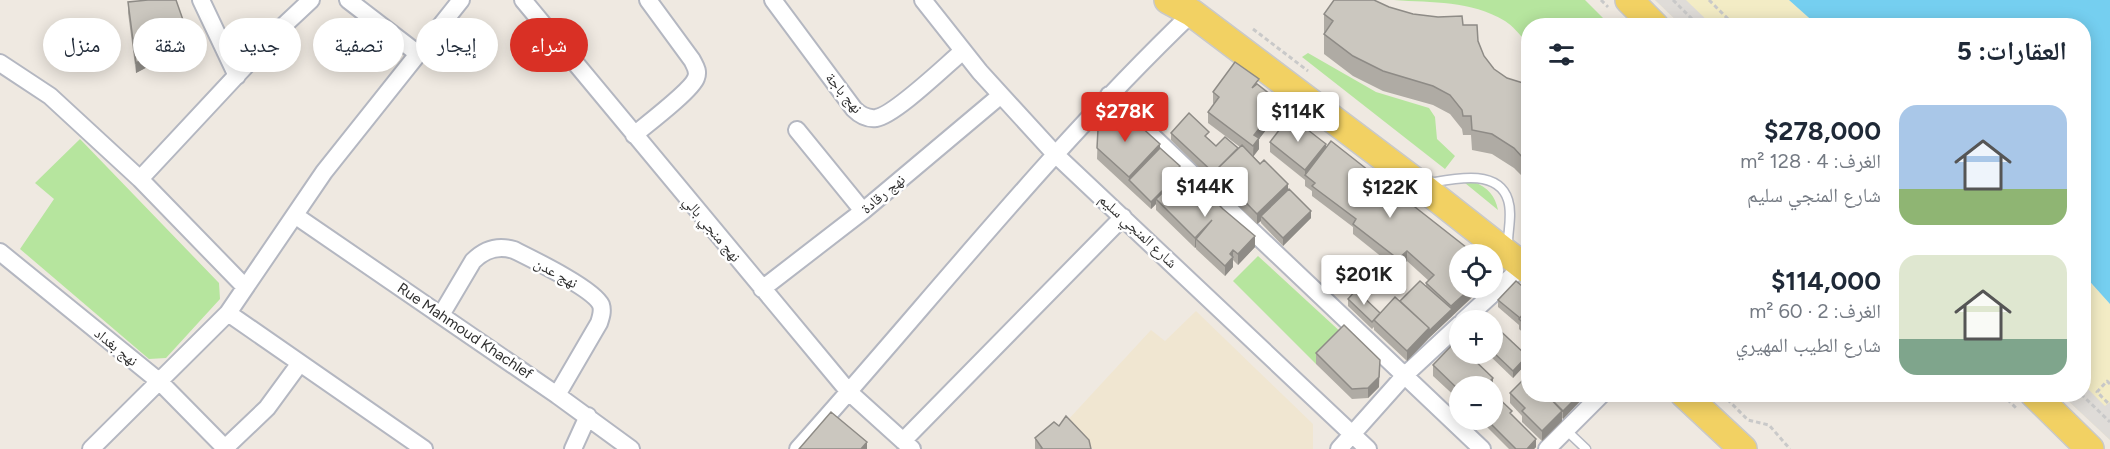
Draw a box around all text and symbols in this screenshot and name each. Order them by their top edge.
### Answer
chip: منزل [43,18,121,72]
chip: شقة [133,18,207,72]
chip: جديد [219,18,301,72]
chip: تصفية [313,18,404,72]
chip: إيجار [416,18,498,72]
chip: شراء [510,18,588,72]
text: العقارات: 5 [1957,35,2067,67]
icon: filters [1545,38,1578,71]
street label: نهج باجة [821,69,866,118]
pin: $278K [1083,92,1167,143]
pin: $114K [1256,92,1340,143]
text: $278K [1095,99,1155,123]
text: $114K [1271,99,1325,123]
text: $278,000 [1764,115,1881,147]
icon: home [1947,129,2019,201]
text: الغرف: 4 · 128 m² [1740,149,1881,173]
pin: $144K [1163,167,1247,218]
pin: $122K [1348,168,1432,219]
street label: نهج رقادة [857,170,909,218]
text: $144K [1176,174,1234,198]
text: $122K [1362,175,1418,199]
text: شارع المنجي سليم [1747,183,1881,207]
street label: شارع المنجي سليم [1093,190,1181,274]
street label: نهج منجي بالي [677,193,745,267]
map controls [1449,244,1503,430]
button: locate [1449,244,1503,298]
street label: نهج عدن [531,254,581,293]
pin: $201K [1322,255,1406,306]
text: $201K [1335,262,1393,286]
text: $114,000 [1771,265,1881,297]
street label: Rue Mahmoud Khachlef [394,279,536,383]
icon: home [1947,279,2019,351]
text: الغرف: 2 · 60 m² [1749,299,1881,323]
button: + [1449,310,1503,364]
street label: نهج بغداد [90,324,141,371]
text: شارع الطيب المهيري [1735,333,1881,357]
button: − [1449,376,1503,430]

